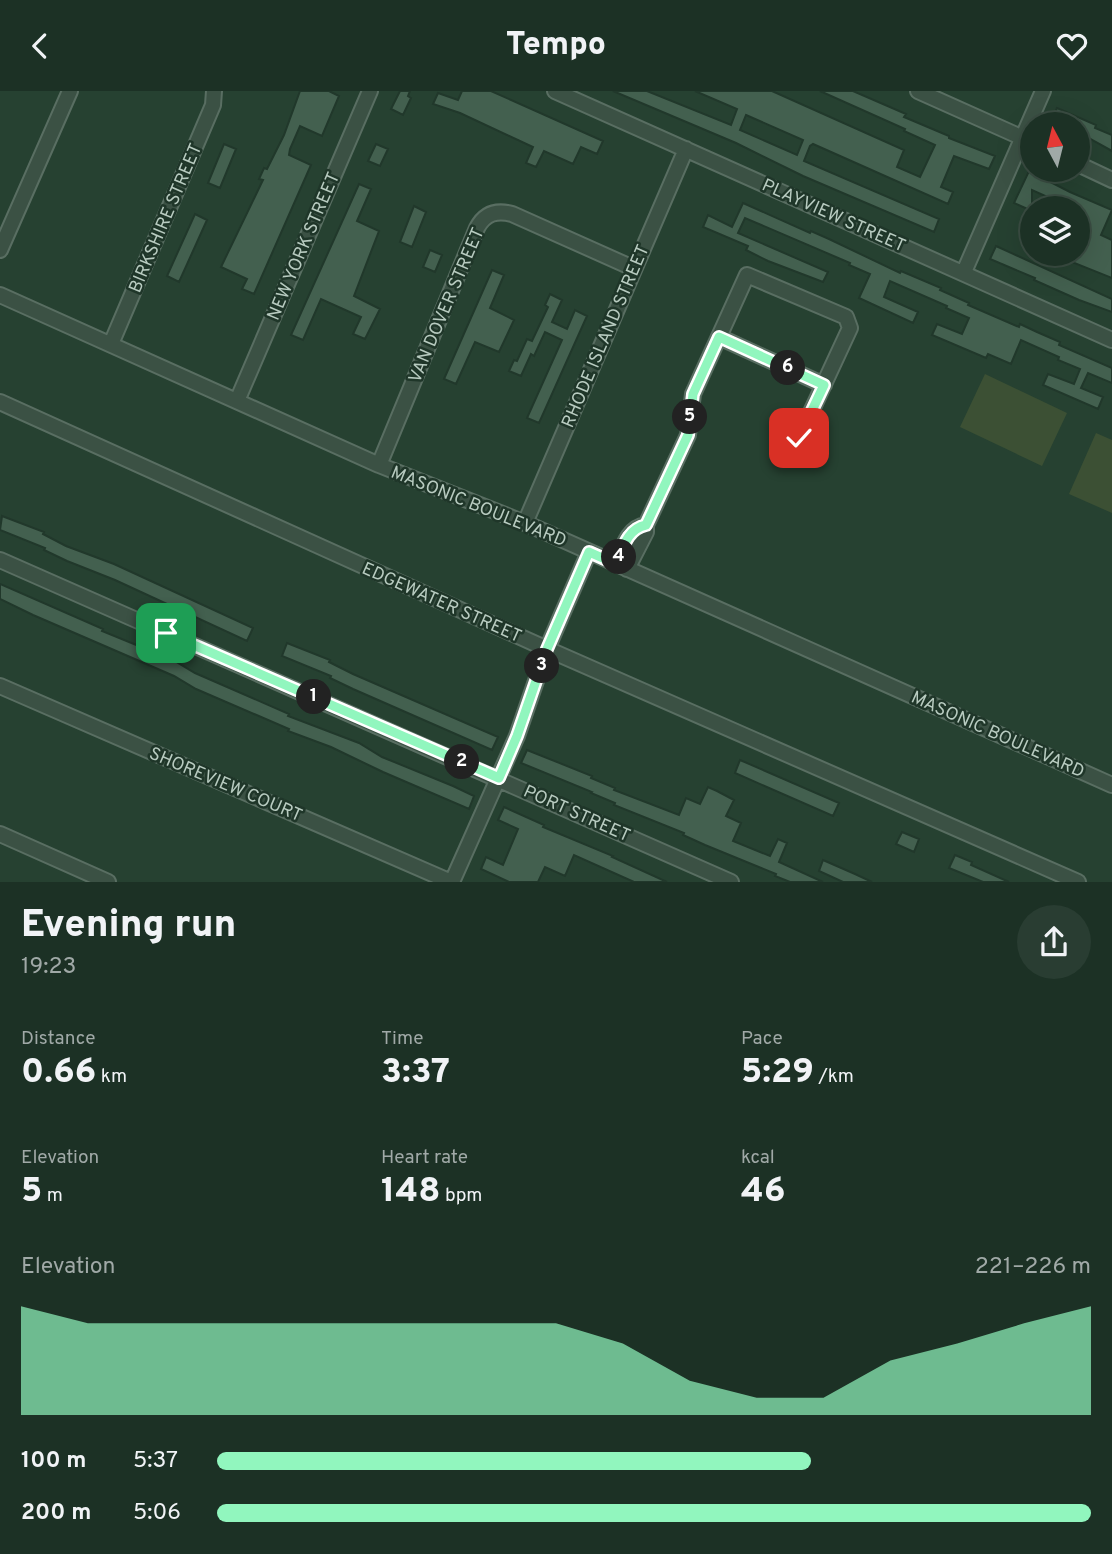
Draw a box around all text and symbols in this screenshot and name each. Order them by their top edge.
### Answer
text: Tempo [506,26,606,66]
icon: back [21,27,59,65]
icon: heart [1053,27,1091,65]
north arrow [1020,112,1090,182]
map controls [1020,112,1090,266]
street label: BIRKSHIRE STREET [125,140,208,297]
street label: NEW YORK STREET [263,169,346,324]
street label: PLAYVIEW STREET [758,174,909,258]
button: layers [1020,196,1090,266]
street label: VAN DOVER STREET [404,224,490,387]
street label: RHODE ISLAND STREET [557,242,655,432]
pin: 6 [770,351,806,385]
text: 6 [782,355,793,379]
pin: 5 [672,399,708,435]
text: 5 [684,404,695,428]
pin [769,408,829,468]
icon: check [780,419,818,457]
street label: MASONIC BOULEVARD [387,462,570,553]
pin: 4 [602,539,636,575]
text: 4 [612,544,625,568]
street label: EDGEWATER STREET [358,558,525,649]
pin [136,603,196,663]
icon: arrive [147,614,185,652]
pin: 3 [524,649,560,683]
text: 3 [536,653,547,677]
pin: 1 [296,679,332,715]
text: 1 [310,684,317,708]
street label: MASONIC BOULEVARD [907,687,1088,784]
street label: SHOREVIEW COURT [145,743,305,828]
pin: 2 [444,745,480,779]
text: 2 [456,749,467,773]
street label: PORT STREET [519,781,633,848]
text: Evening run [21,902,236,951]
button: share [1017,905,1091,979]
text: 19:23 [21,953,76,982]
text: Distance [21,1027,96,1051]
text: Time [381,1027,424,1051]
text: Pace [741,1027,783,1051]
text: 0.66 [21,1051,96,1095]
text: 3:37 [381,1051,450,1095]
text: 5:29 [741,1051,814,1095]
text: km [96,1065,127,1089]
text: /km [814,1065,854,1089]
text: Elevation [21,1146,99,1170]
text: Heart rate [381,1146,468,1170]
text: kcal [741,1146,775,1170]
text: 5 [21,1170,42,1214]
text: 148 [381,1170,441,1214]
text: 46 [741,1170,785,1214]
text: m [42,1184,63,1208]
text: bpm [441,1184,482,1208]
text: Elevation [21,1253,116,1282]
text: 221–226 m [975,1253,1091,1282]
text: 100 m [21,1447,86,1476]
text: 5:37 [133,1447,178,1476]
text: 200 m [21,1499,91,1528]
text: 5:06 [133,1499,181,1528]

